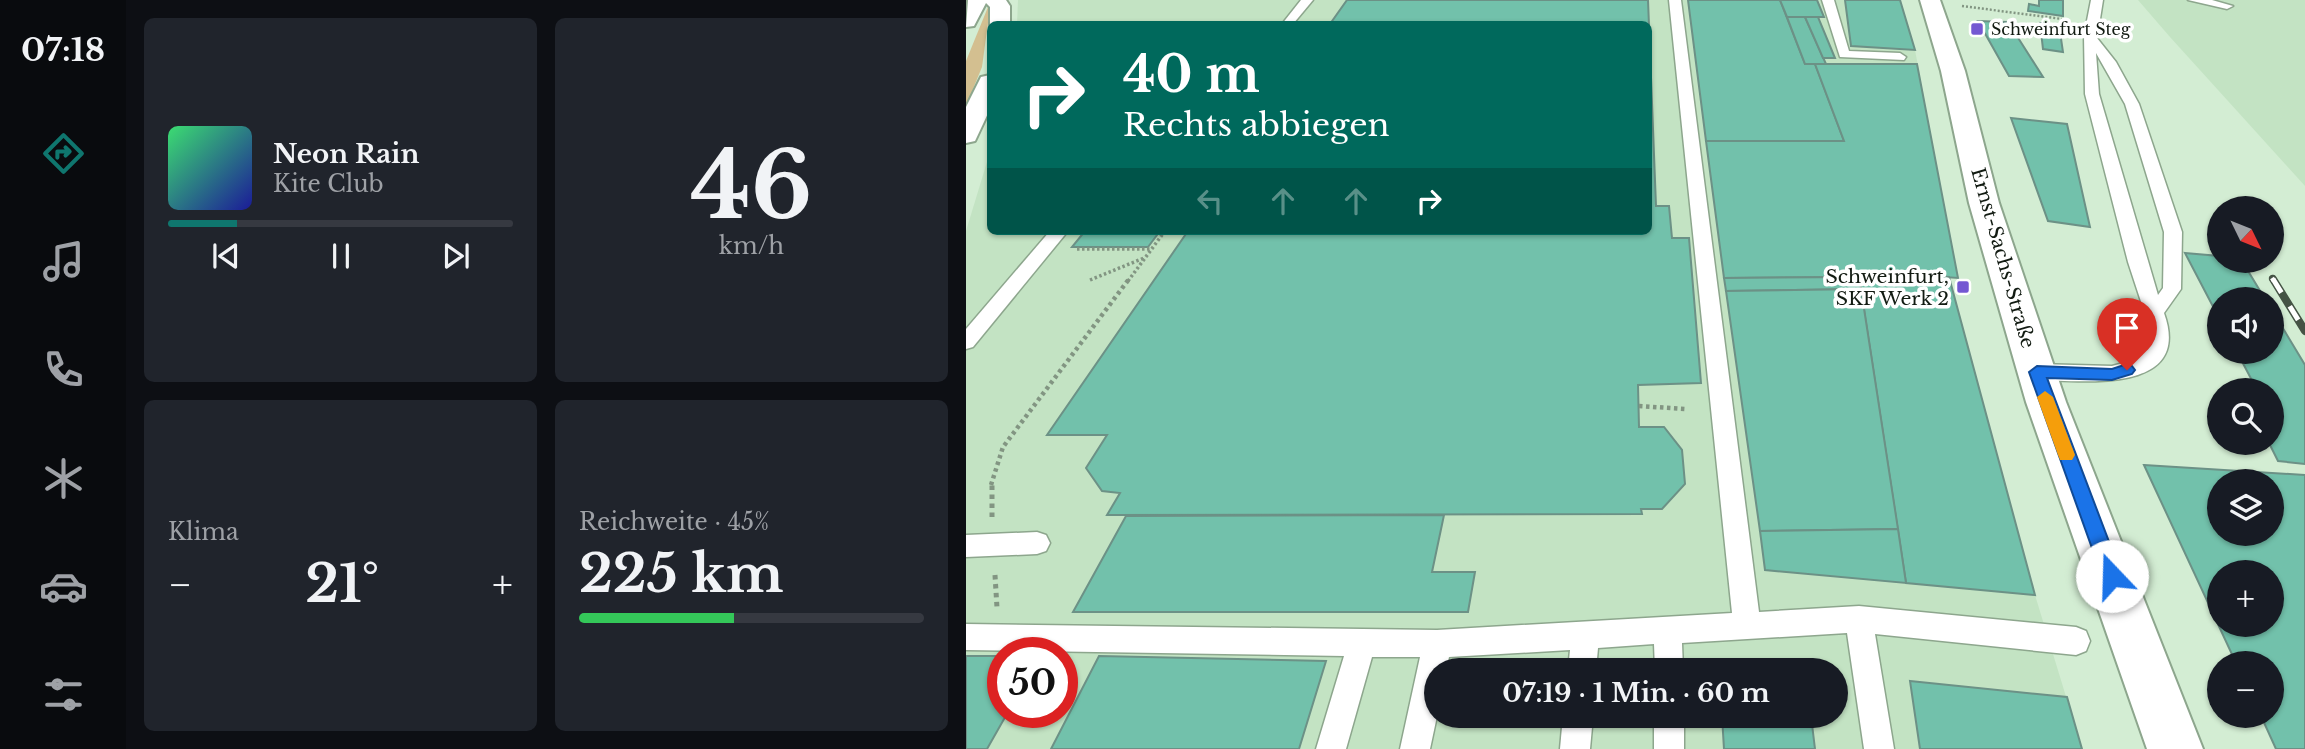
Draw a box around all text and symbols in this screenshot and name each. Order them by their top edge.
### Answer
place label: Schweinfurt Steg [1991,19,2131,39]
marker: Schweinfurt Steg [1969,21,1985,37]
text: 07:18 [21,30,105,70]
text: 40 m [1123,44,1260,105]
icon: right [1008,49,1099,140]
text: Rechts abbiegen [1123,105,1390,145]
icon: directions [39,129,88,178]
text: 46 [691,130,812,243]
text: Neon Rain [273,138,419,170]
street label: Ernst-Sachs-Straße [1966,165,2040,351]
text: Kite Club [273,170,384,198]
icon: left [1191,182,1229,220]
icon: ahead [1264,182,1302,220]
icon: ahead [1337,182,1375,220]
icon: right [1410,182,1448,220]
north arrow [2207,196,2284,273]
map controls [2207,196,2284,728]
text: km/h [719,232,784,260]
icon: music [39,237,88,286]
icon: previous [207,237,245,275]
icon: pause [322,237,360,275]
icon: next [437,237,475,275]
place label: Schweinfurt, SKF Werk 2 [1826,265,1949,310]
marker: Schweinfurt, SKF Werk 2 [1955,279,1971,295]
button: sound [2207,287,2284,364]
pin [2097,298,2157,370]
icon: arrive [2108,309,2146,347]
icon: phone [39,345,88,394]
button: search [2207,378,2284,455]
icon: climate [39,454,88,503]
button: layers [2207,469,2284,546]
text: Reichweite · 45% [579,508,770,536]
text: Klima [168,518,239,546]
position arrow [2075,539,2149,613]
text: 225 km [579,542,784,606]
text: 21° [305,552,379,616]
button: + [2207,560,2284,637]
text: − [168,561,192,608]
text: + [492,561,513,608]
icon: car [39,562,88,611]
speed limit sign: 50 [987,637,1078,728]
button: − [2207,651,2284,728]
icon: filters [39,670,88,719]
text: 07:19 · 1 Min. · 60 m [1502,677,1770,709]

